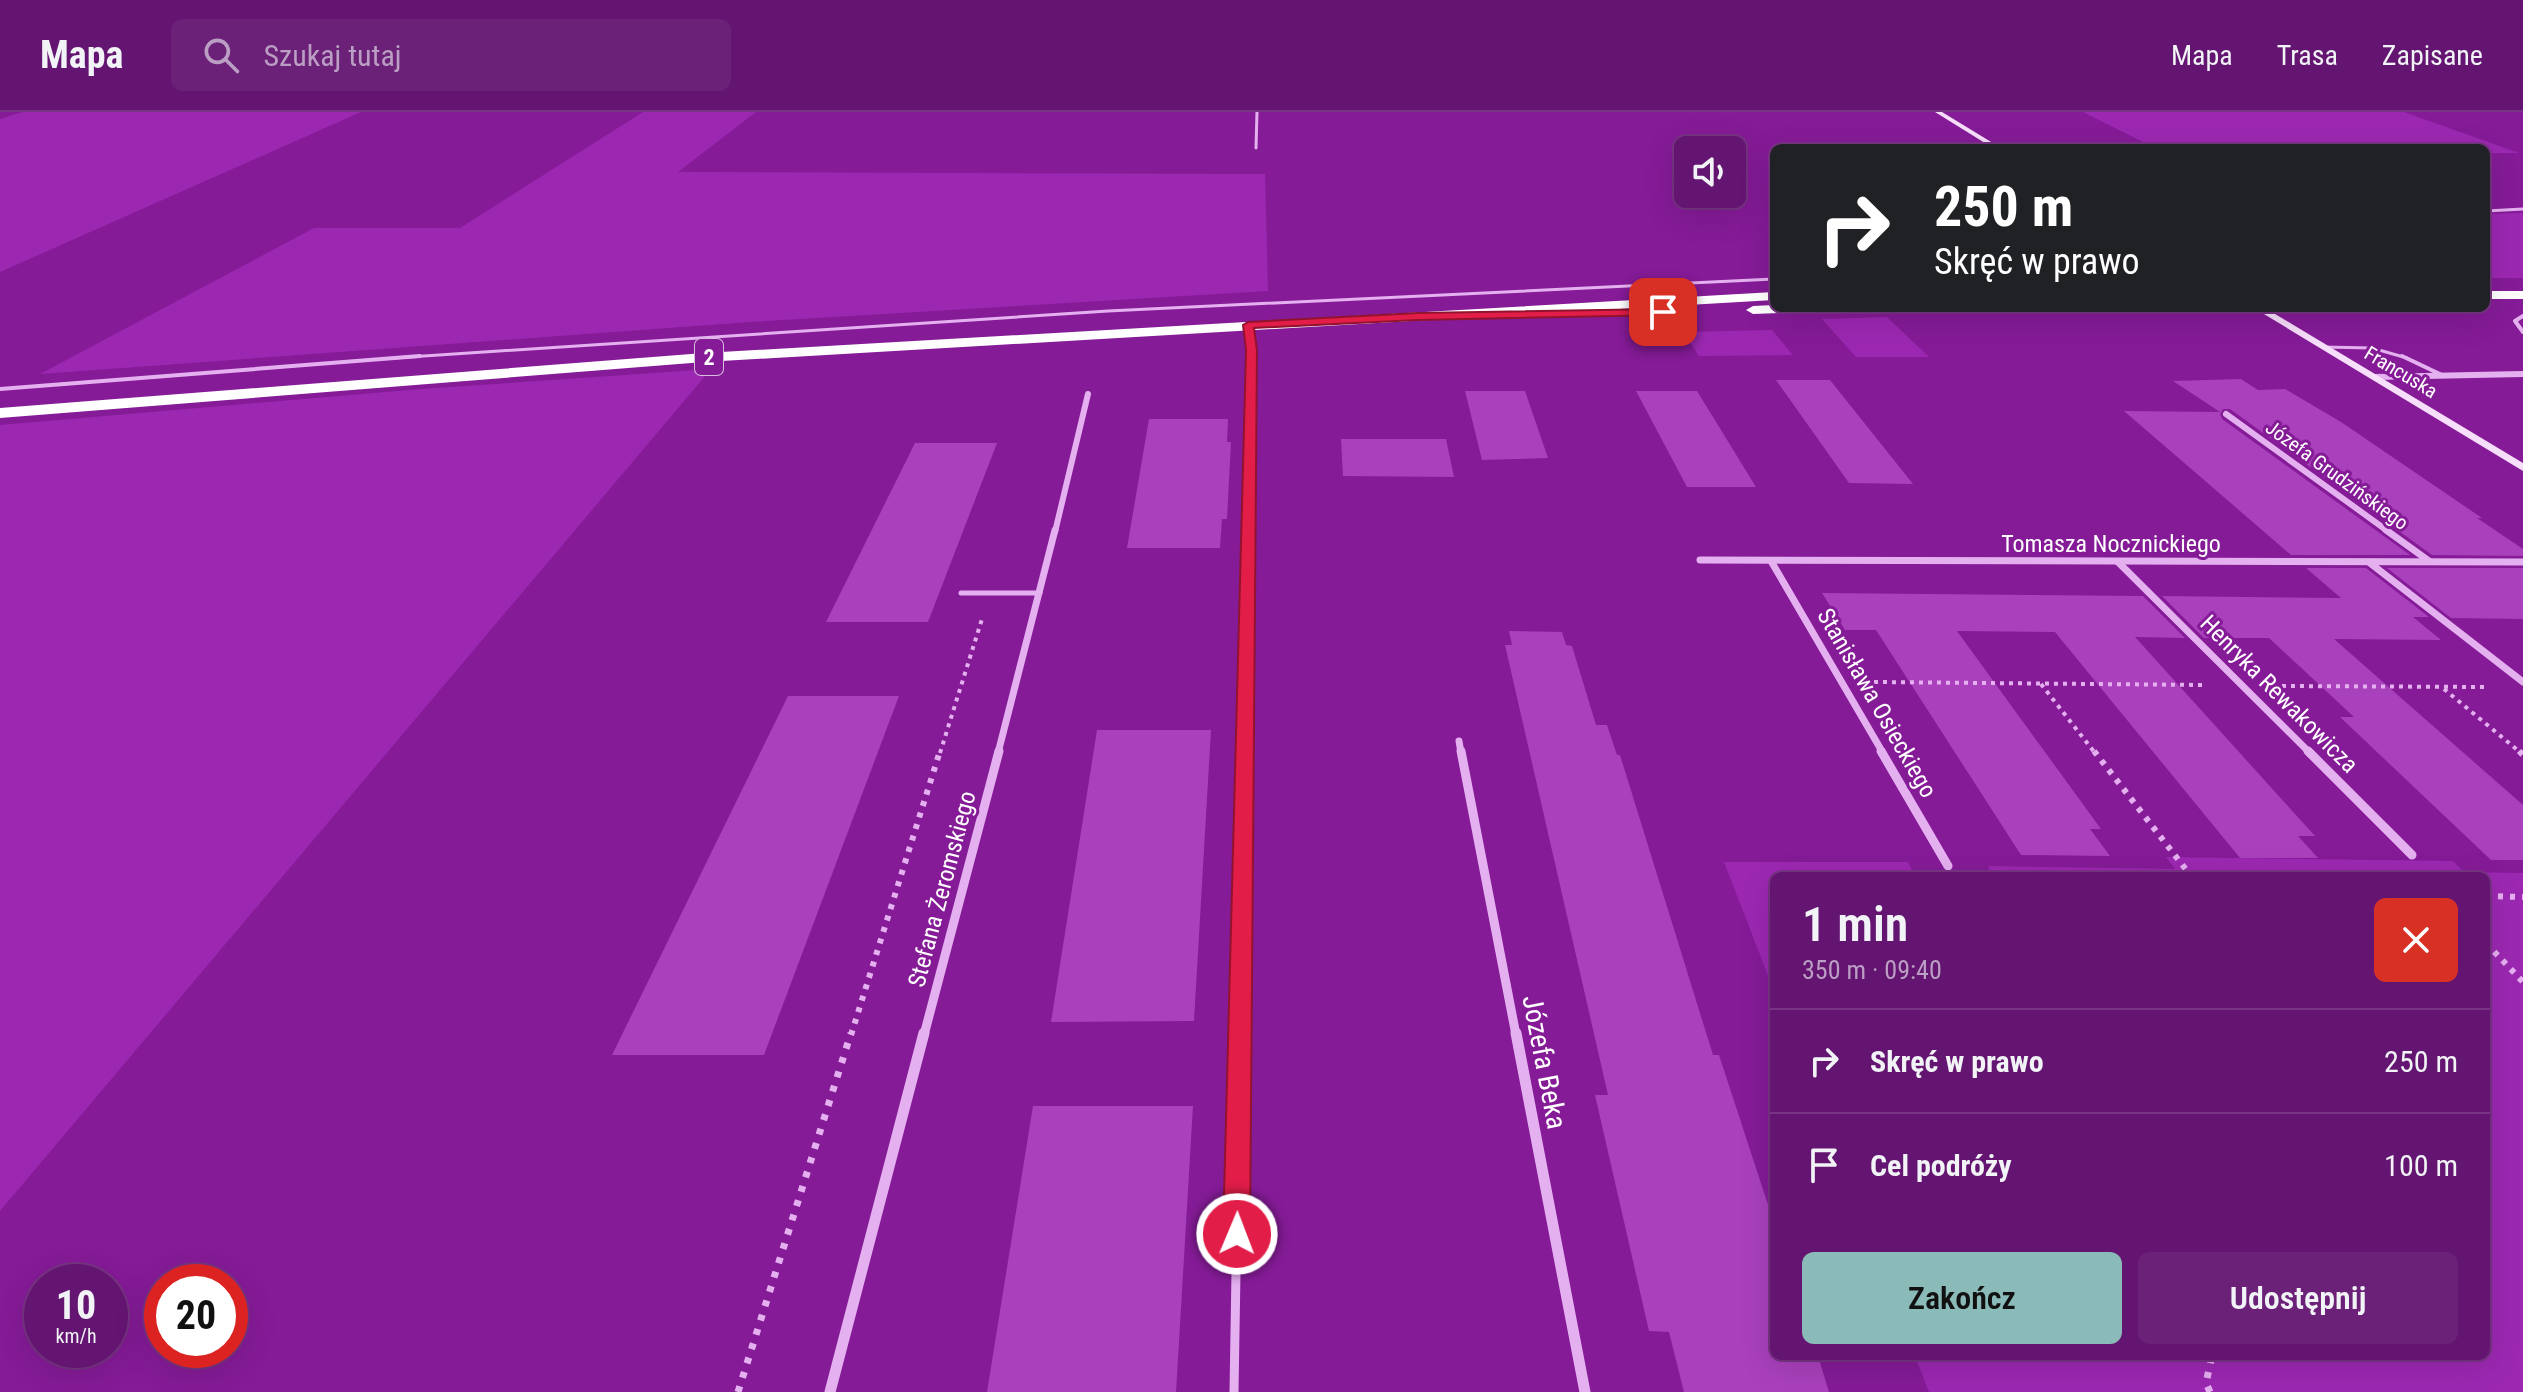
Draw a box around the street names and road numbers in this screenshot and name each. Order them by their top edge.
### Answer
road number: 2 [695,339,723,375]
street label: Francuska [2360,341,2442,403]
street label: Józefa Grudzińskiego [2261,415,2413,535]
street label: Tomasza Nocznickiego [2001,530,2221,558]
street label: Stanisława Osieckiego [1811,603,1943,803]
street label: Henryka Rewakowicza [2194,609,2364,779]
street label: Stefana Żeromskiego [902,788,982,990]
street label: Józefa Beka [1515,992,1574,1132]

